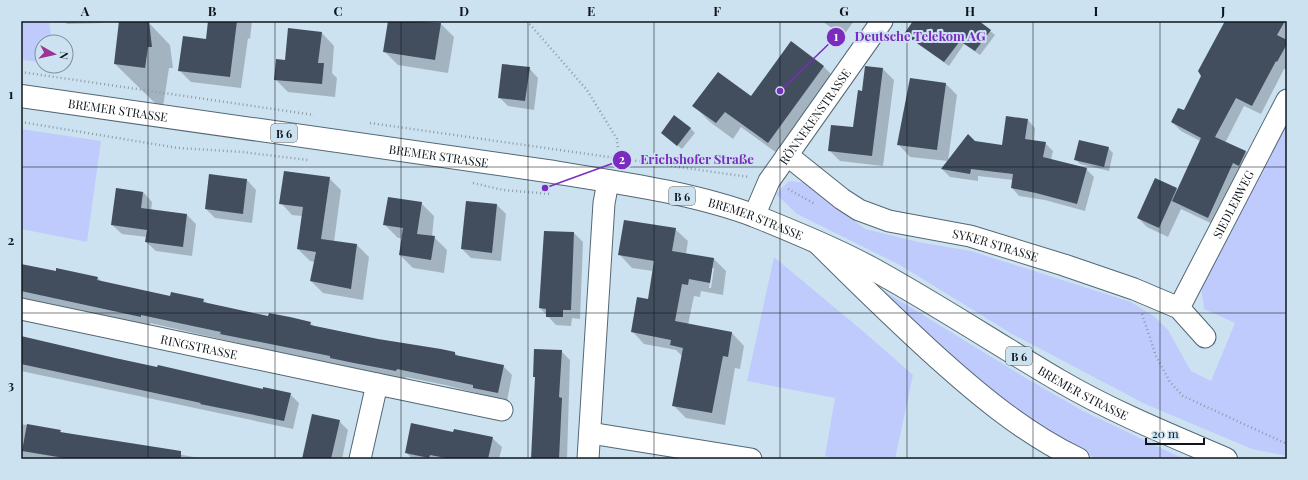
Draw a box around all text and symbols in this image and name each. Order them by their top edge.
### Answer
text: A [80,2,90,19]
text: B [208,2,217,19]
text: C [333,2,343,19]
text: D [459,2,469,19]
text: E [587,2,595,19]
text: F [713,2,721,19]
text: G [839,2,849,19]
text: H [965,2,975,19]
text: I [1094,2,1099,19]
text: J [1220,2,1226,19]
callout: Deutsche Telekom AG [826,24,993,49]
text: Deutsche Telekom AG [855,27,986,44]
text: 1 [834,28,839,44]
north arrow [34,34,74,74]
text: N [56,50,72,60]
street label: RÖNNEKENSTRASSE [775,65,854,168]
text: 1 [9,85,14,102]
street label: BREMER STRASSE [67,95,169,125]
road number: B 6 [271,124,297,142]
street label: BREMER STRASSE [388,141,490,171]
callout: Erichshofer Straße [612,147,762,172]
text: Erichshofer Straße [640,150,754,167]
text: 2 [619,151,625,167]
street label: SIEDLERWEG [1209,167,1257,241]
road number: B 6 [669,187,695,205]
street label: BREMER STRASSE [706,194,806,243]
street label: SYKER STRASSE [951,225,1041,265]
text: 2 [8,231,15,248]
street label: RINGSTRASSE [159,331,239,362]
road number: B 6 [1006,347,1032,365]
street label: BREMER STRASSE [1035,362,1131,423]
text: 3 [8,376,14,393]
scale bar [1146,420,1204,446]
text: 20 m [1152,425,1179,441]

